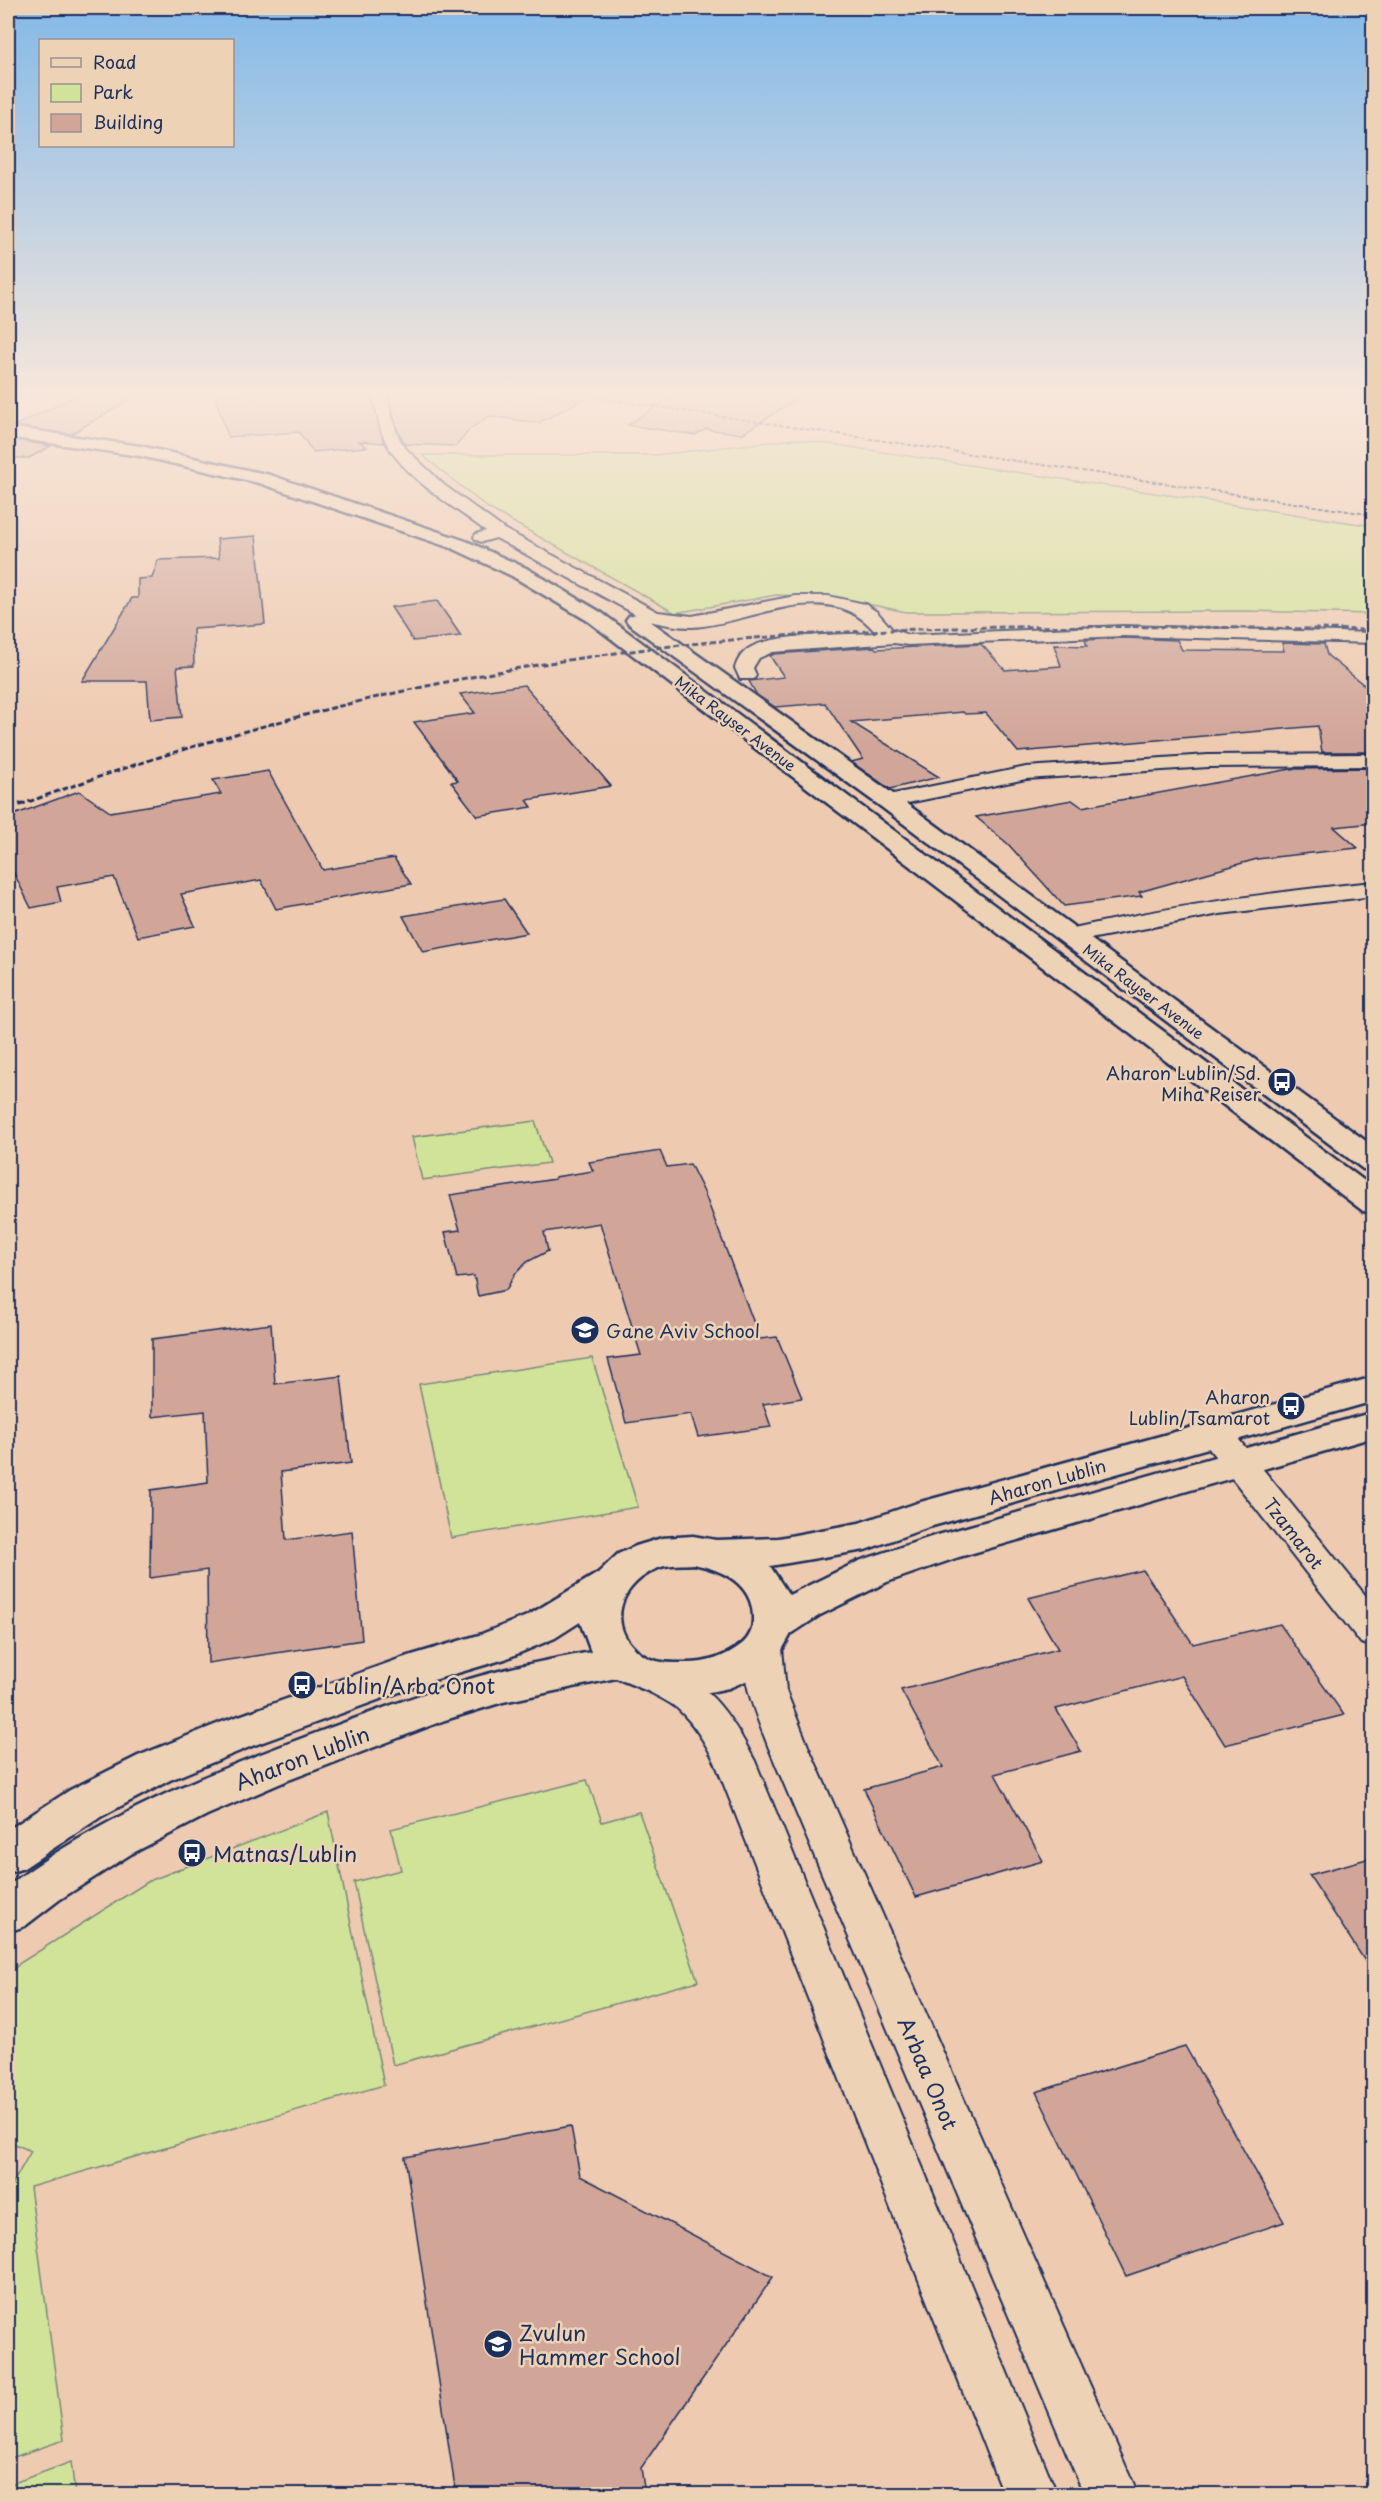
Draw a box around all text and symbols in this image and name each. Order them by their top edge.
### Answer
legend [39,39,234,147]
text: Road [93,48,137,75]
text: Park [93,78,133,105]
text: Building [93,108,163,135]
street label: Mika Rayser Avenue [671,670,801,776]
street label: Mika Rayser Avenue [1079,938,1209,1044]
place label: Aharon Lublin/Sd. Miha Reiser [1106,1059,1262,1107]
bus stop icon: Aharon Lublin/Sd. Miha Reiser [1266,1066,1298,1098]
school or university icon: Gane Aviv School [569,1314,601,1346]
place label: Gane Aviv School [606,1317,760,1344]
place label: Aharon Lublin/Tsamarot [1129,1383,1270,1431]
bus stop icon: Aharon Lublin/Tsamarot [1275,1390,1307,1422]
street label: Aharon Lublin [985,1451,1109,1511]
street label: Tzamarot [1258,1492,1330,1574]
bus stop icon: Lublin/Arba Onot [286,1669,318,1701]
place label: Lublin/Arba Onot [323,1669,495,1701]
street label: Aharon Lublin [230,1717,374,1797]
bus stop icon: Matnas/Lublin [176,1837,208,1869]
place label: Matnas/Lublin [213,1837,357,1869]
street label: Arbaa Onot [891,2012,967,2134]
place label: Zvulun Hammer School [519,2316,681,2372]
school or university icon: Zvulun Hammer School [482,2328,514,2360]

